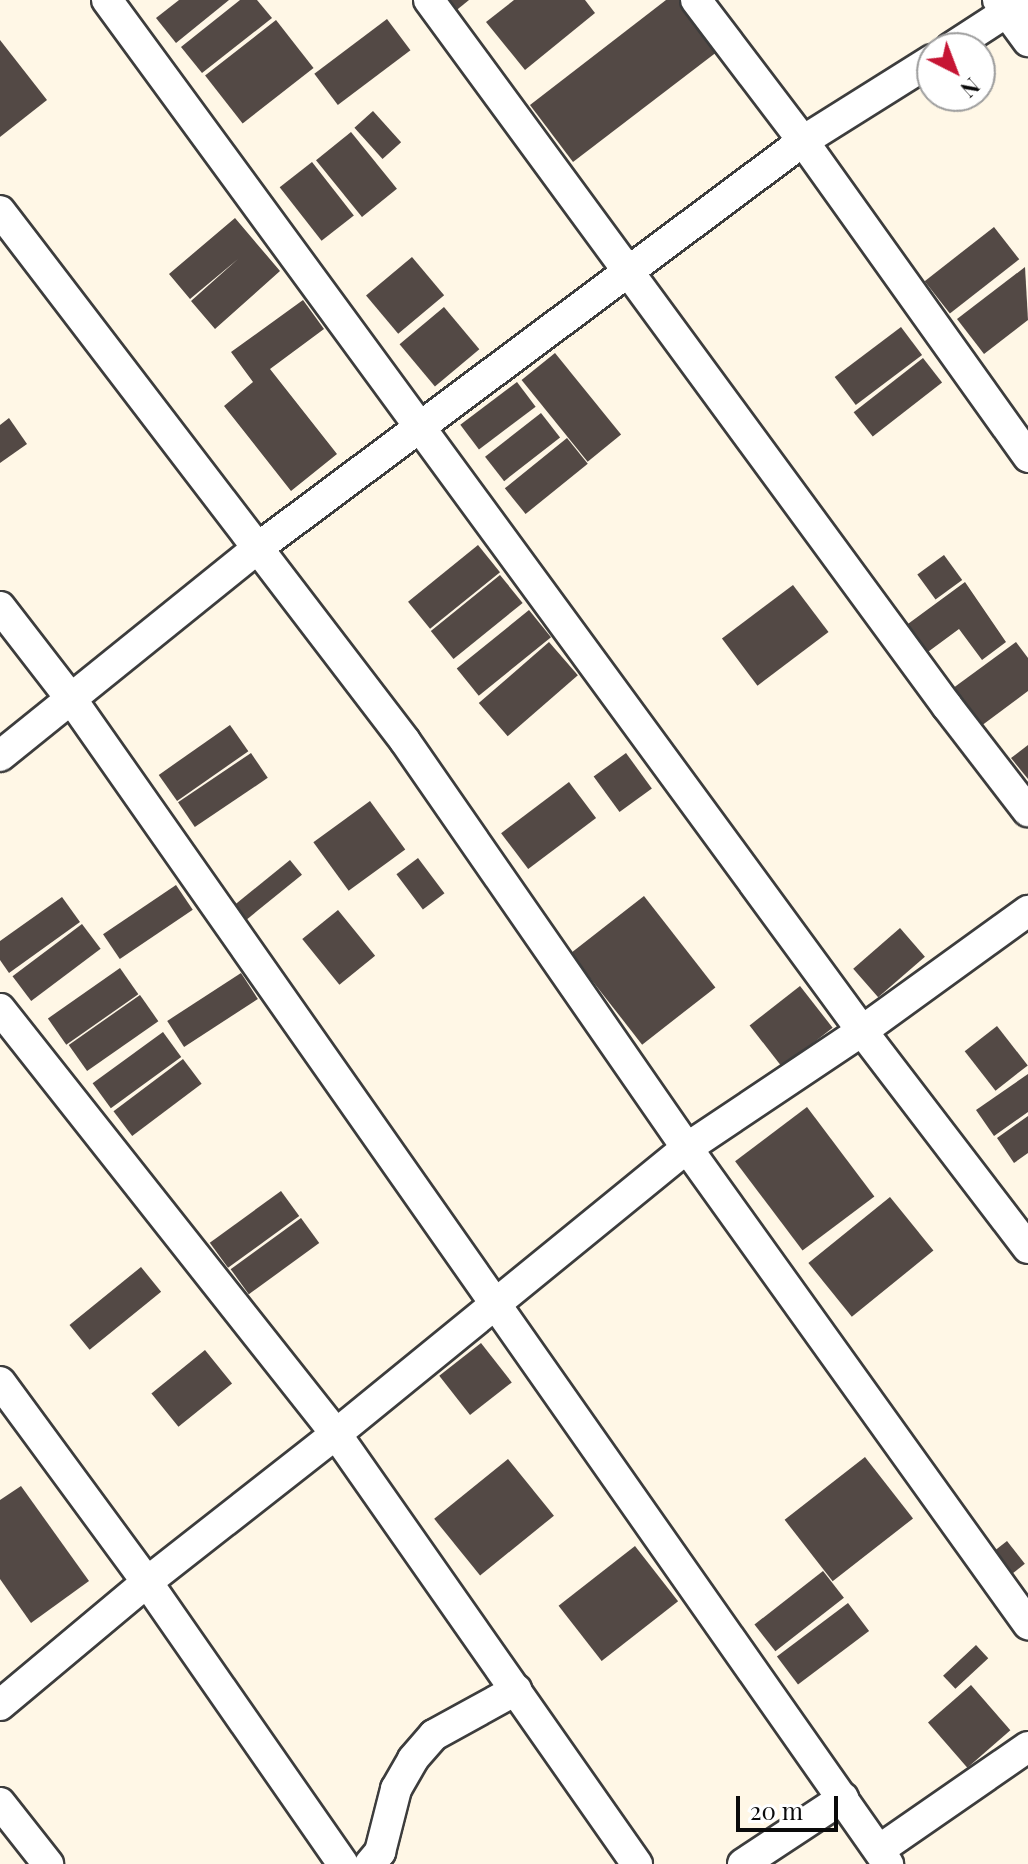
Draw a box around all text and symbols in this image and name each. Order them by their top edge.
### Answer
north arrow [916,32,996,112]
text: N [955,72,987,105]
scale bar [740,1780,842,1830]
text: 20 m [750,1794,803,1826]

